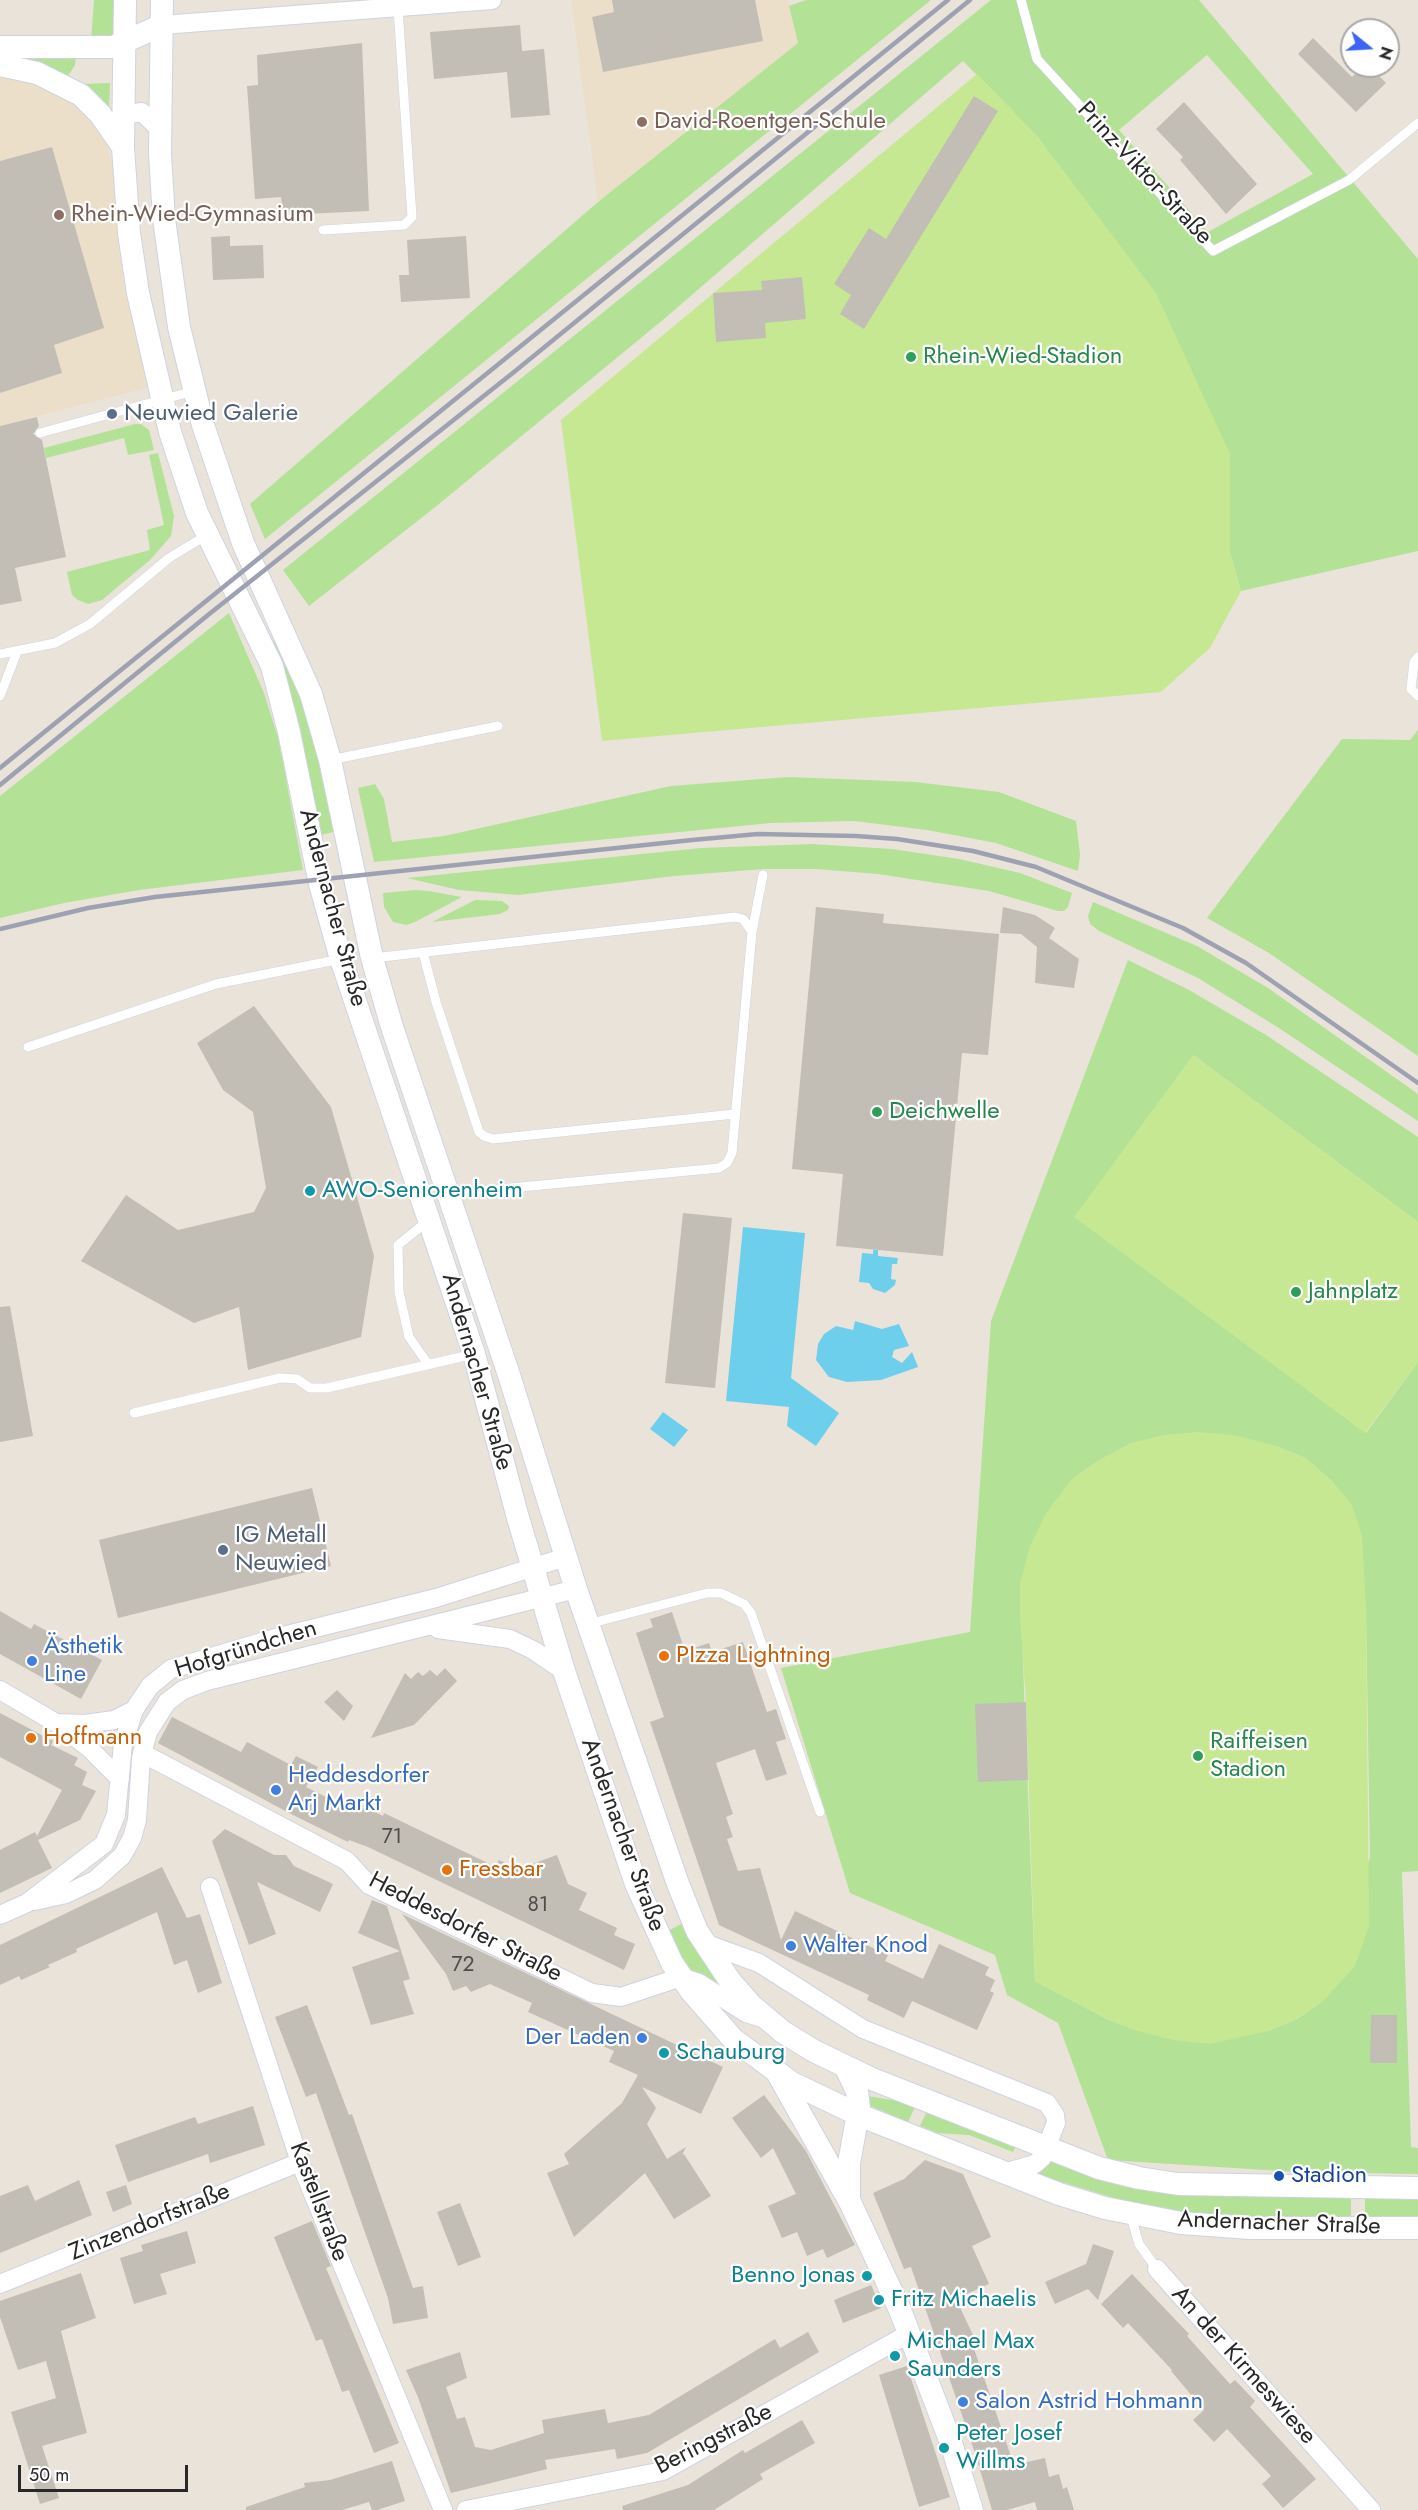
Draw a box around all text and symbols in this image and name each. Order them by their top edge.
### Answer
north arrow [1340,18,1400,78]
text: N [1373,43,1399,63]
street label: Prinz-Viktor-Straße [1070,96,1218,252]
place label: David-Roentgen-Schule [654,108,886,136]
marker: David-Roentgen-Schule [635,115,649,129]
place label: Rhein-Wied-Gymnasium [71,201,314,229]
marker: Rhein-Wied-Gymnasium [52,208,66,222]
place label: Rhein-Wied-Stadion [923,343,1122,371]
marker: Rhein-Wied-Stadion [904,350,918,364]
place label: Neuwied Galerie [124,400,298,428]
marker: Neuwied Galerie [105,407,119,421]
street label: Andernacher Straße [292,806,372,1010]
place label: Deichwelle [889,1098,1000,1126]
marker: Deichwelle [870,1105,884,1119]
place label: AWO-Seniorenheim [322,1177,523,1205]
marker: AWO-Seniorenheim [303,1184,317,1198]
street label: Andernacher Straße [434,1270,518,1474]
place label: Jahnplatz [1308,1278,1398,1306]
marker: Jahnplatz [1289,1285,1303,1299]
place label: IG Metall Neuwied [235,1522,327,1578]
marker: IG Metall Neuwied [216,1543,230,1557]
street label: Hofgründchen [172,1615,320,1685]
place label: Ästhetik Line [44,1633,123,1689]
place label: PIzza Lightning [676,1642,831,1670]
marker: PIzza Lightning [657,1649,671,1663]
marker: Ästhetik Line [25,1654,39,1668]
place label: Hoffmann [43,1724,142,1752]
place label: Raiffeisen Stadion [1210,1728,1308,1784]
marker: Hoffmann [24,1731,38,1745]
street label: Andernacher Straße [574,1735,670,1935]
marker: Raiffeisen Stadion [1191,1749,1205,1763]
place label: Heddesdorfer Arj Markt [288,1762,429,1818]
marker: Heddesdorfer Arj Markt [269,1783,283,1797]
house number: 71 [382,1825,402,1851]
place label: Fressbar [459,1856,544,1884]
marker: Fressbar [440,1863,454,1877]
street label: Heddesdorfer Straße [363,1867,567,1989]
house number: 81 [528,1893,548,1919]
place label: Walter Knod [803,1932,928,1960]
marker: Walter Knod [784,1939,798,1953]
house number: 72 [452,1953,474,1979]
place label: Der Laden [525,2024,630,2052]
marker: Der Laden [635,2031,649,2045]
place label: Schauburg [676,2039,785,2067]
marker: Schauburg [657,2046,671,2060]
street label: Kastellstraße [282,2138,354,2266]
place label: Stadion [1291,2162,1367,2190]
marker: Stadion [1272,2169,1286,2183]
street label: Zinzendorfstraße [66,2178,234,2268]
street label: Andernacher Straße [1177,2206,1381,2242]
place label: Benno Jonas [731,2262,855,2290]
marker: Benno Jonas [860,2269,874,2283]
street label: An der Kirmeswiese [1164,2281,1322,2451]
place label: Fritz Michaelis [891,2286,1036,2314]
marker: Fritz Michaelis [872,2293,886,2307]
place label: Michael Max Saunders [907,2328,1034,2384]
marker: Michael Max Saunders [888,2349,902,2363]
place label: Salon Astrid Hohmann [975,2388,1203,2416]
marker: Salon Astrid Hohmann [956,2395,970,2409]
street label: Beringstraße [651,2398,777,2482]
place label: Peter Josef Willms [956,2420,1062,2476]
marker: Peter Josef Willms [937,2441,951,2455]
scale bar [21,2453,190,2491]
text: 50 m [29,2462,69,2488]

